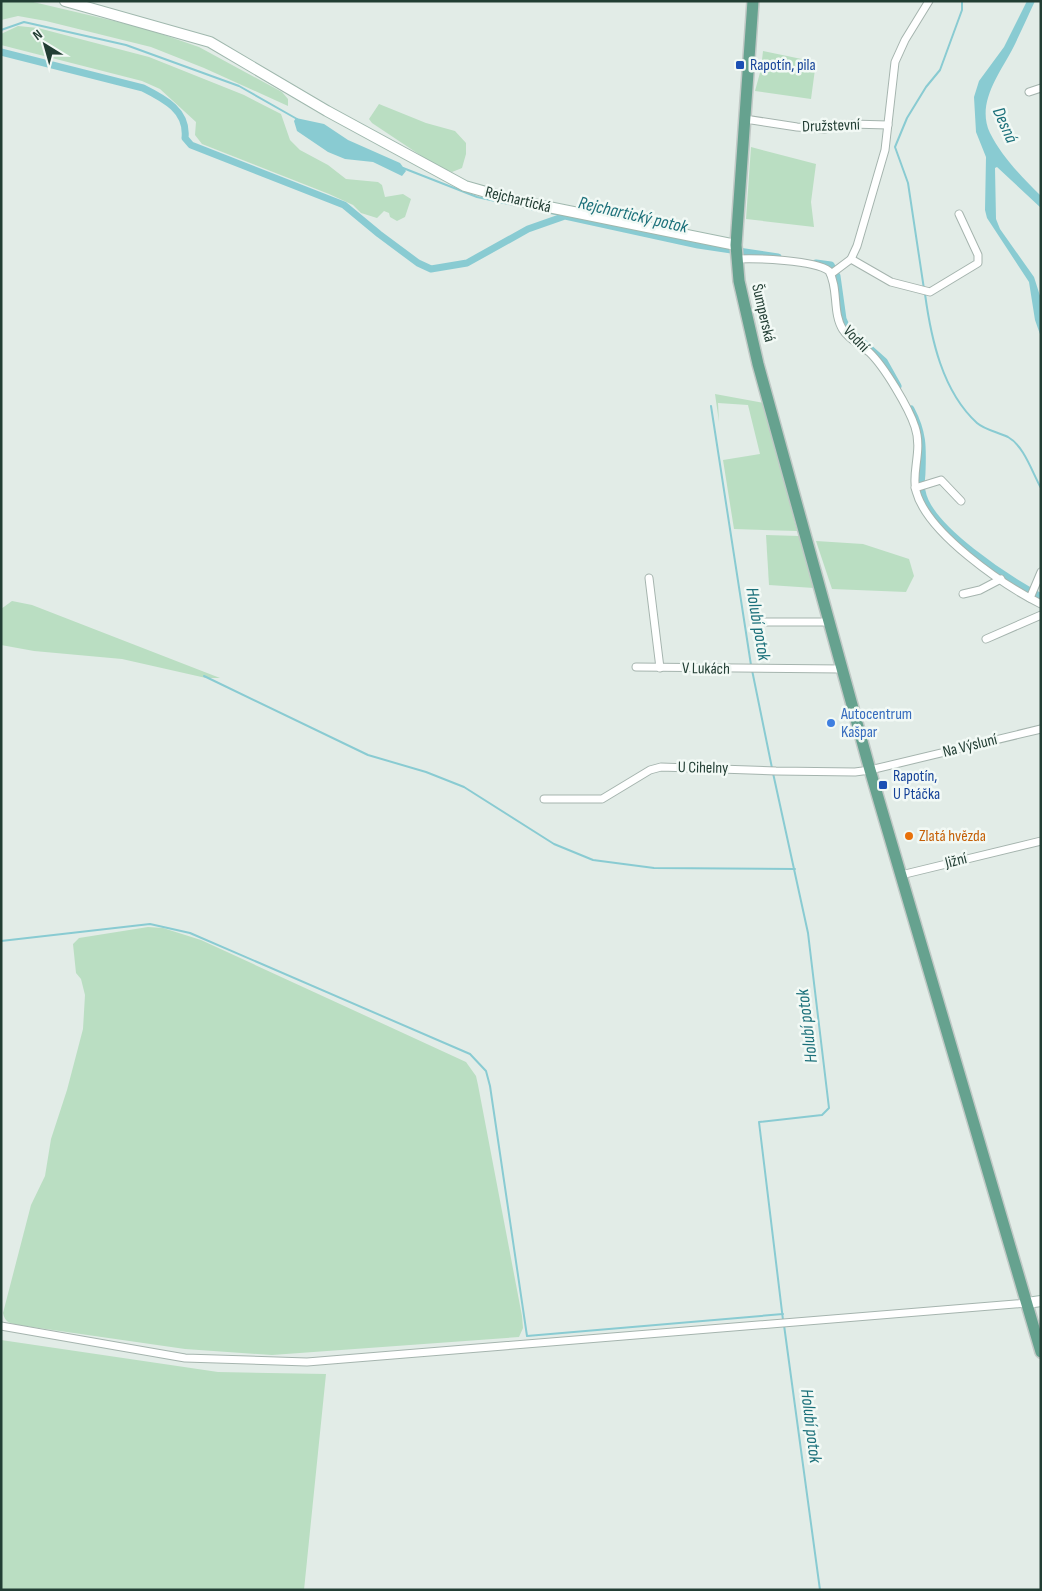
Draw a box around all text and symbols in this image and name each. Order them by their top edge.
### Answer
north arrow [20,20,70,70]
text: N [29,26,46,44]
place label: Rapotín, pila [750,56,816,75]
marker: Rapotín, pila [734,59,746,71]
water label: Desná [988,104,1022,147]
street label: Družstevní [802,115,860,137]
street label: Rejchartická [483,183,553,217]
water label: Rejchartický potok [576,192,691,238]
street label: Šumperská [747,282,779,344]
street label: Vodní [839,322,873,356]
water label: Holubí potok [741,586,775,664]
street label: V Lukách [682,659,730,679]
place label: Autocentrum Kašpar [840,705,912,742]
marker: Autocentrum Kašpar [825,717,837,729]
street label: Na Výsluní [941,730,999,762]
street label: U Cihelny [678,758,728,778]
place label: Rapotín, U Ptáčka [893,767,940,804]
marker: Rapotín, U Ptáčka [877,779,889,791]
place label: Zlatá hvězda [919,827,986,846]
marker: Zlatá hvězda [903,830,915,842]
street label: Jižní [942,849,969,873]
water label: Holubí potok [792,987,822,1064]
water label: Holubí potok [796,1388,826,1465]

